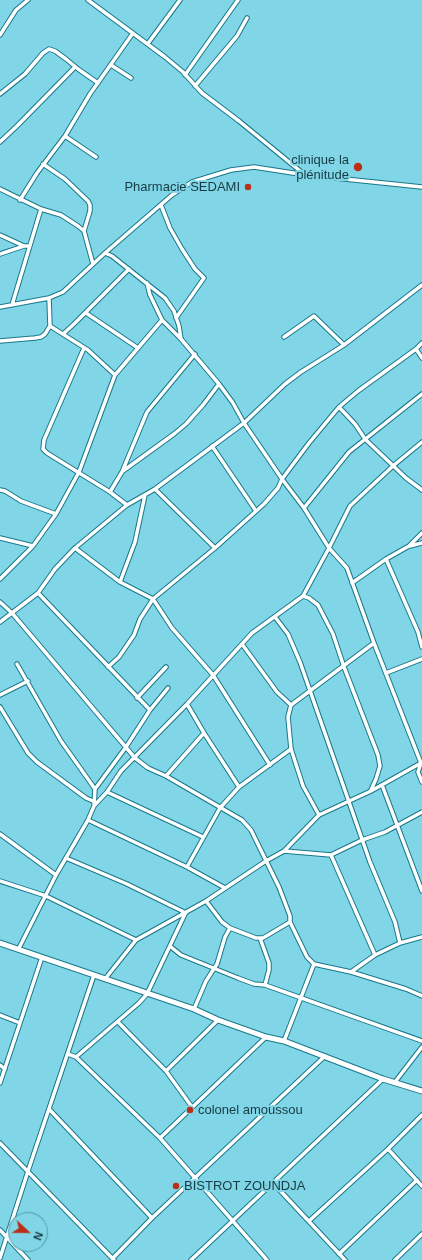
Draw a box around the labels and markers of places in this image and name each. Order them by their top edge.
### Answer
place label: clinique la plénitude [291,152,349,183]
marker: clinique la plénitude [352,161,364,173]
place label: Pharmacie SEDAMI [124,179,240,195]
marker: Pharmacie SEDAMI [243,182,253,192]
place label: colonel amoussou [198,1102,303,1118]
marker: colonel amoussou [185,1105,195,1115]
place label: BISTROT ZOUNDJA [184,1178,305,1194]
marker: BISTROT ZOUNDJA [171,1181,181,1191]

